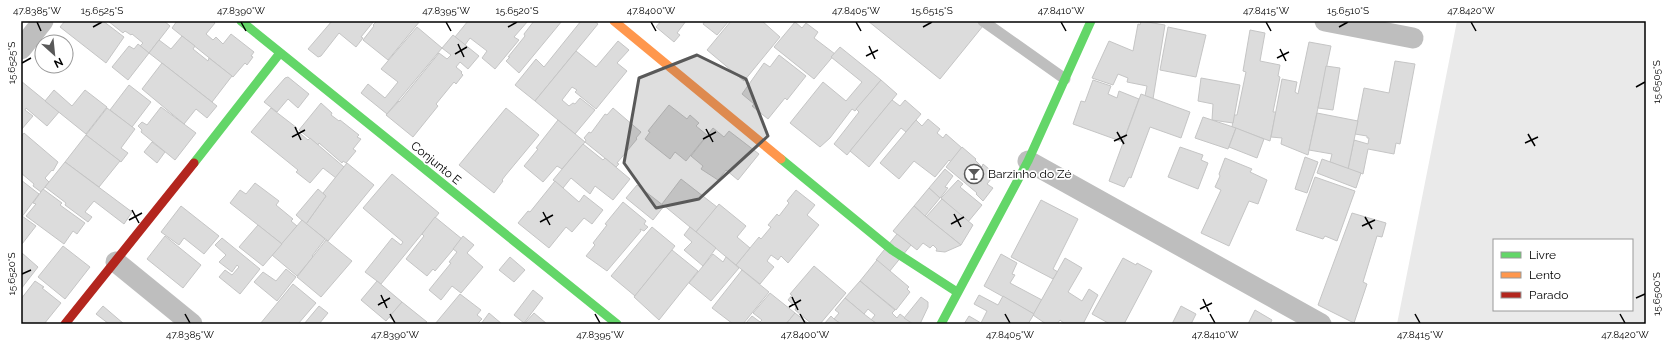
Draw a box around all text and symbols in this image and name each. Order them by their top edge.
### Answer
text: 47.8385°W [13,5,61,16]
text: 15.6525°S [81,5,123,16]
text: 47.8390°W [217,5,266,16]
text: 47.8395°W [422,5,470,16]
text: 15.6520°S [496,5,538,16]
text: 47.8400°W [627,5,676,16]
text: 47.8405°W [832,5,881,16]
text: 15.6515°S [911,5,953,16]
text: 47.8410°W [1038,5,1085,16]
text: 47.8415°W [1243,5,1290,16]
text: 15.6510°S [1327,5,1369,16]
text: 47.8420°W [1447,5,1495,16]
north arrow [34,34,74,74]
text: 15.6525°S [6,42,17,84]
text: N [52,55,65,70]
text: 15.6505°S [1651,60,1662,104]
street label: Conjunto E [408,139,464,187]
bar icon: Barzinho do Zé [963,163,985,185]
place label: Barzinho do Zé [988,167,1072,181]
legend [1493,239,1633,311]
text: Livre [1529,248,1556,262]
text: 15.6520°S [6,253,17,295]
text: Lento [1529,268,1561,282]
text: 15.6500°S [1651,272,1662,316]
text: Parado [1529,288,1568,302]
text: 47.8385°W [166,329,214,340]
text: 47.8390°W [371,329,420,340]
text: 47.8395°W [576,329,624,340]
text: 47.8400°W [781,329,830,340]
text: 47.8405°W [986,329,1035,340]
text: 47.8410°W [1192,329,1239,340]
text: 47.8415°W [1397,329,1444,340]
text: 47.8420°W [1601,329,1649,340]

